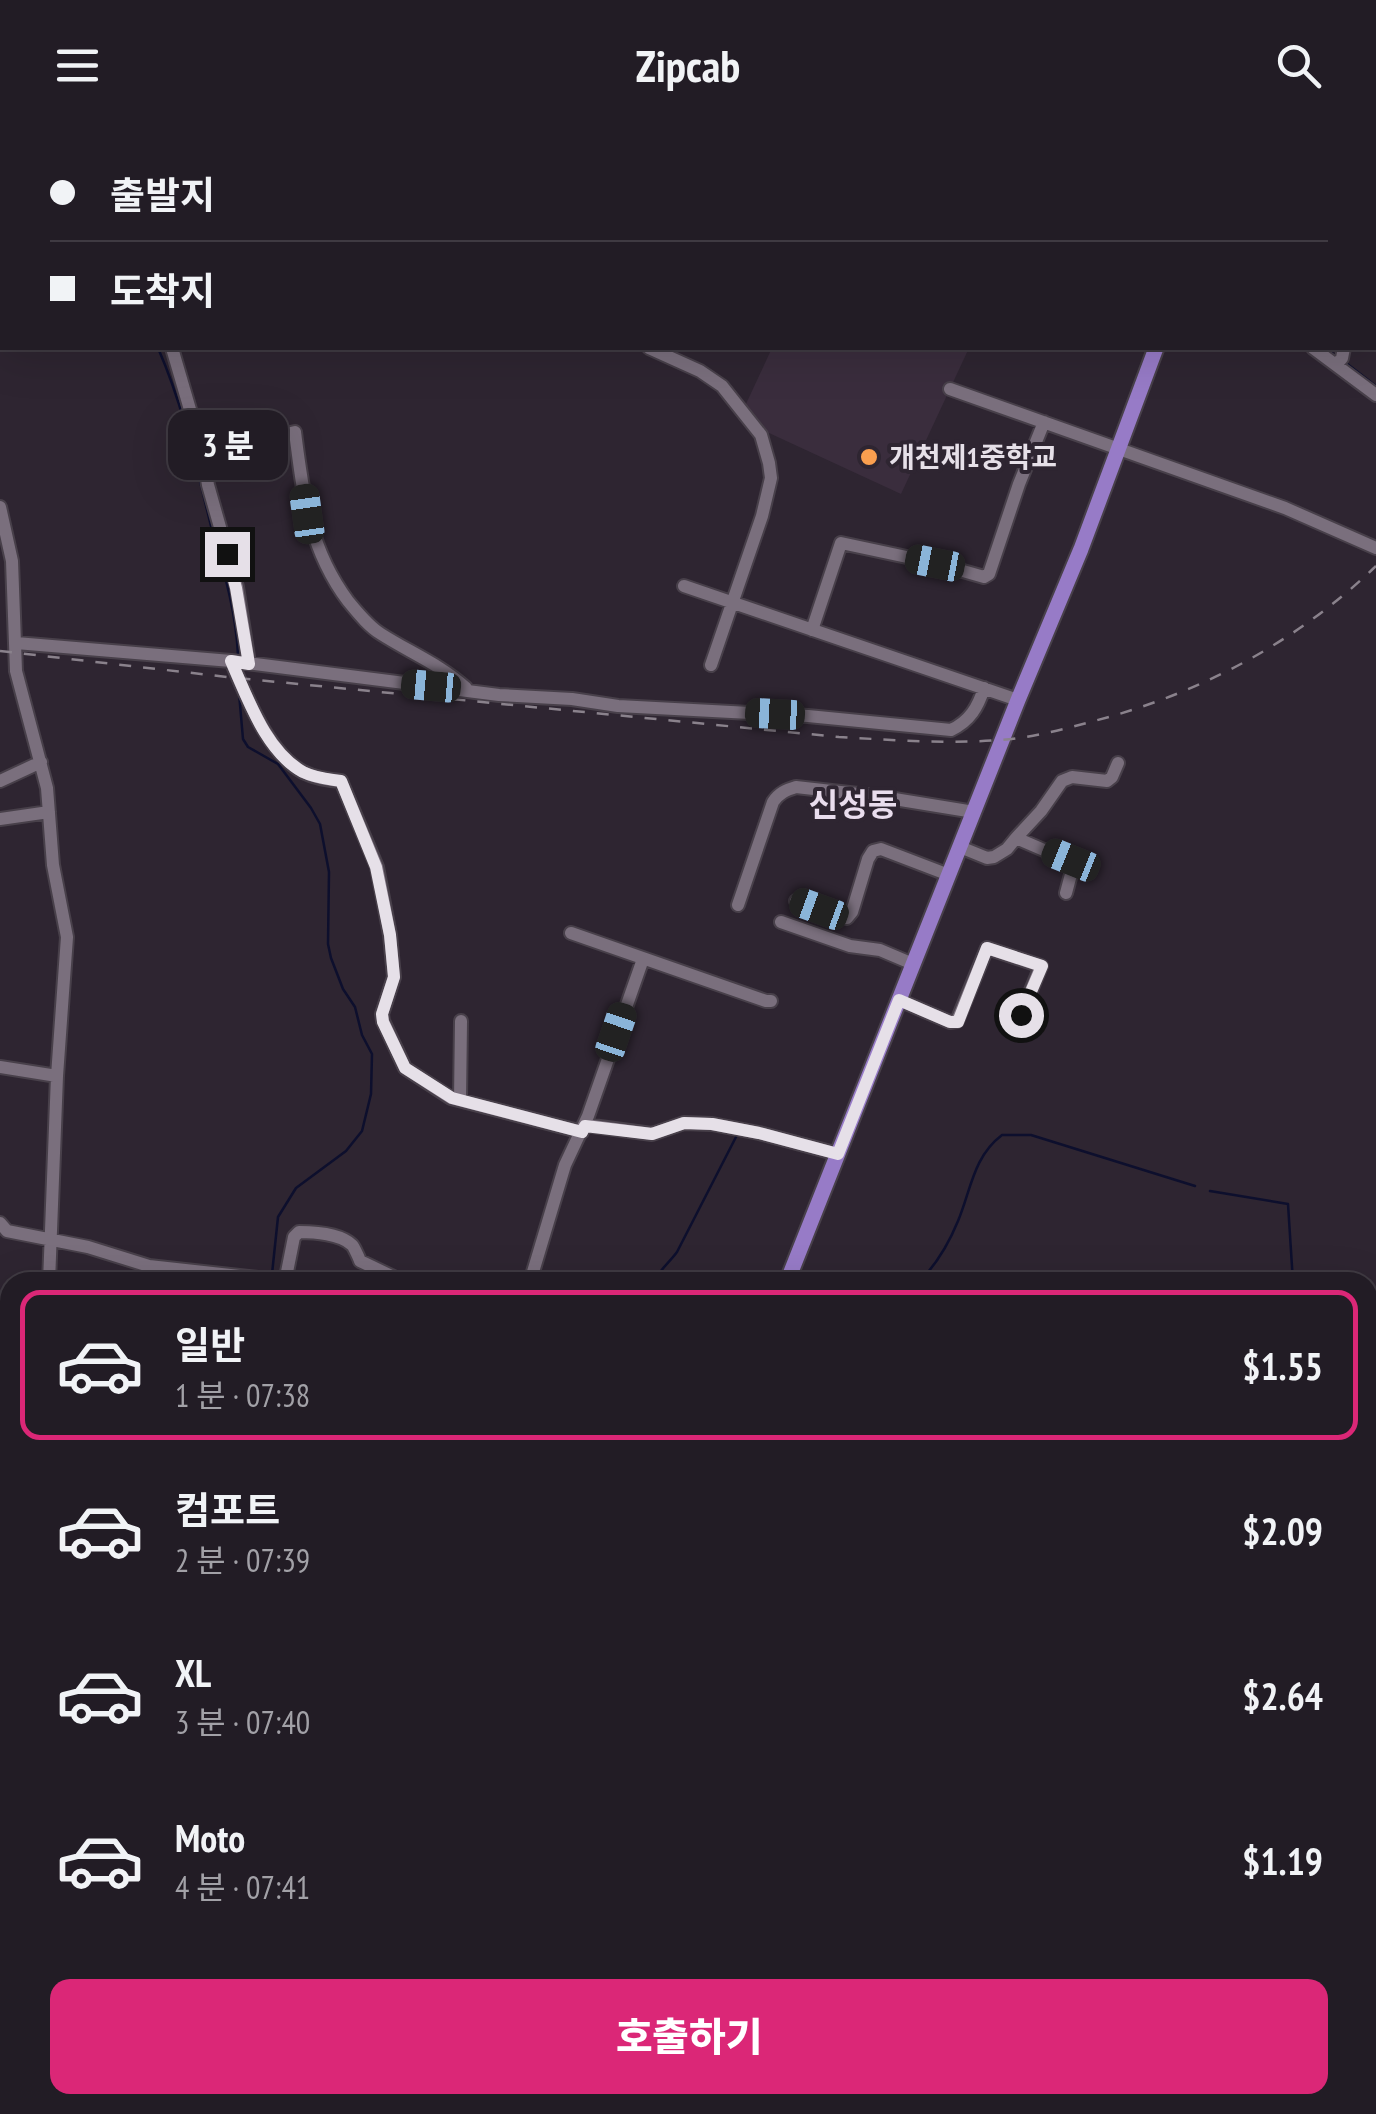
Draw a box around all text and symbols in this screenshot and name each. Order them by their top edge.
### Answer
text: Zipcab [636,36,740,94]
icon: menu [50,38,105,93]
icon: search [1271,38,1326,93]
text: 출발지 [110,170,215,219]
text: 도착지 [110,266,215,315]
callout: 3 분 [167,409,287,479]
text: 3 분 [202,424,254,466]
place label: 개천제1중학교 [889,438,1057,475]
marker: 개천제1중학교 [858,446,880,468]
car [288,482,326,546]
route end [205,532,250,577]
car [903,543,967,583]
car [400,668,462,704]
car [744,697,806,731]
district label: 신성동 [809,783,897,825]
car [1038,835,1104,885]
car [786,885,852,933]
route start [999,993,1044,1038]
car [592,999,640,1065]
icon: car [55,1320,145,1410]
text: 일반 [175,1320,245,1369]
text: $1.55 [1242,1341,1323,1390]
text: 1 분 · 07:38 [175,1374,310,1416]
icon: car [55,1485,145,1575]
text: 컴포트 [175,1485,280,1534]
text: $2.09 [1242,1506,1323,1555]
text: 2 분 · 07:39 [175,1539,310,1581]
text: XL [175,1648,211,1697]
icon: car [55,1650,145,1740]
text: $2.64 [1242,1671,1323,1720]
text: 3 분 · 07:40 [175,1701,310,1743]
text: Moto [175,1813,245,1862]
icon: car [55,1815,145,1905]
text: $1.19 [1242,1836,1323,1885]
text: 4 분 · 07:41 [175,1866,310,1908]
button: 호출하기 [50,1979,1328,2094]

